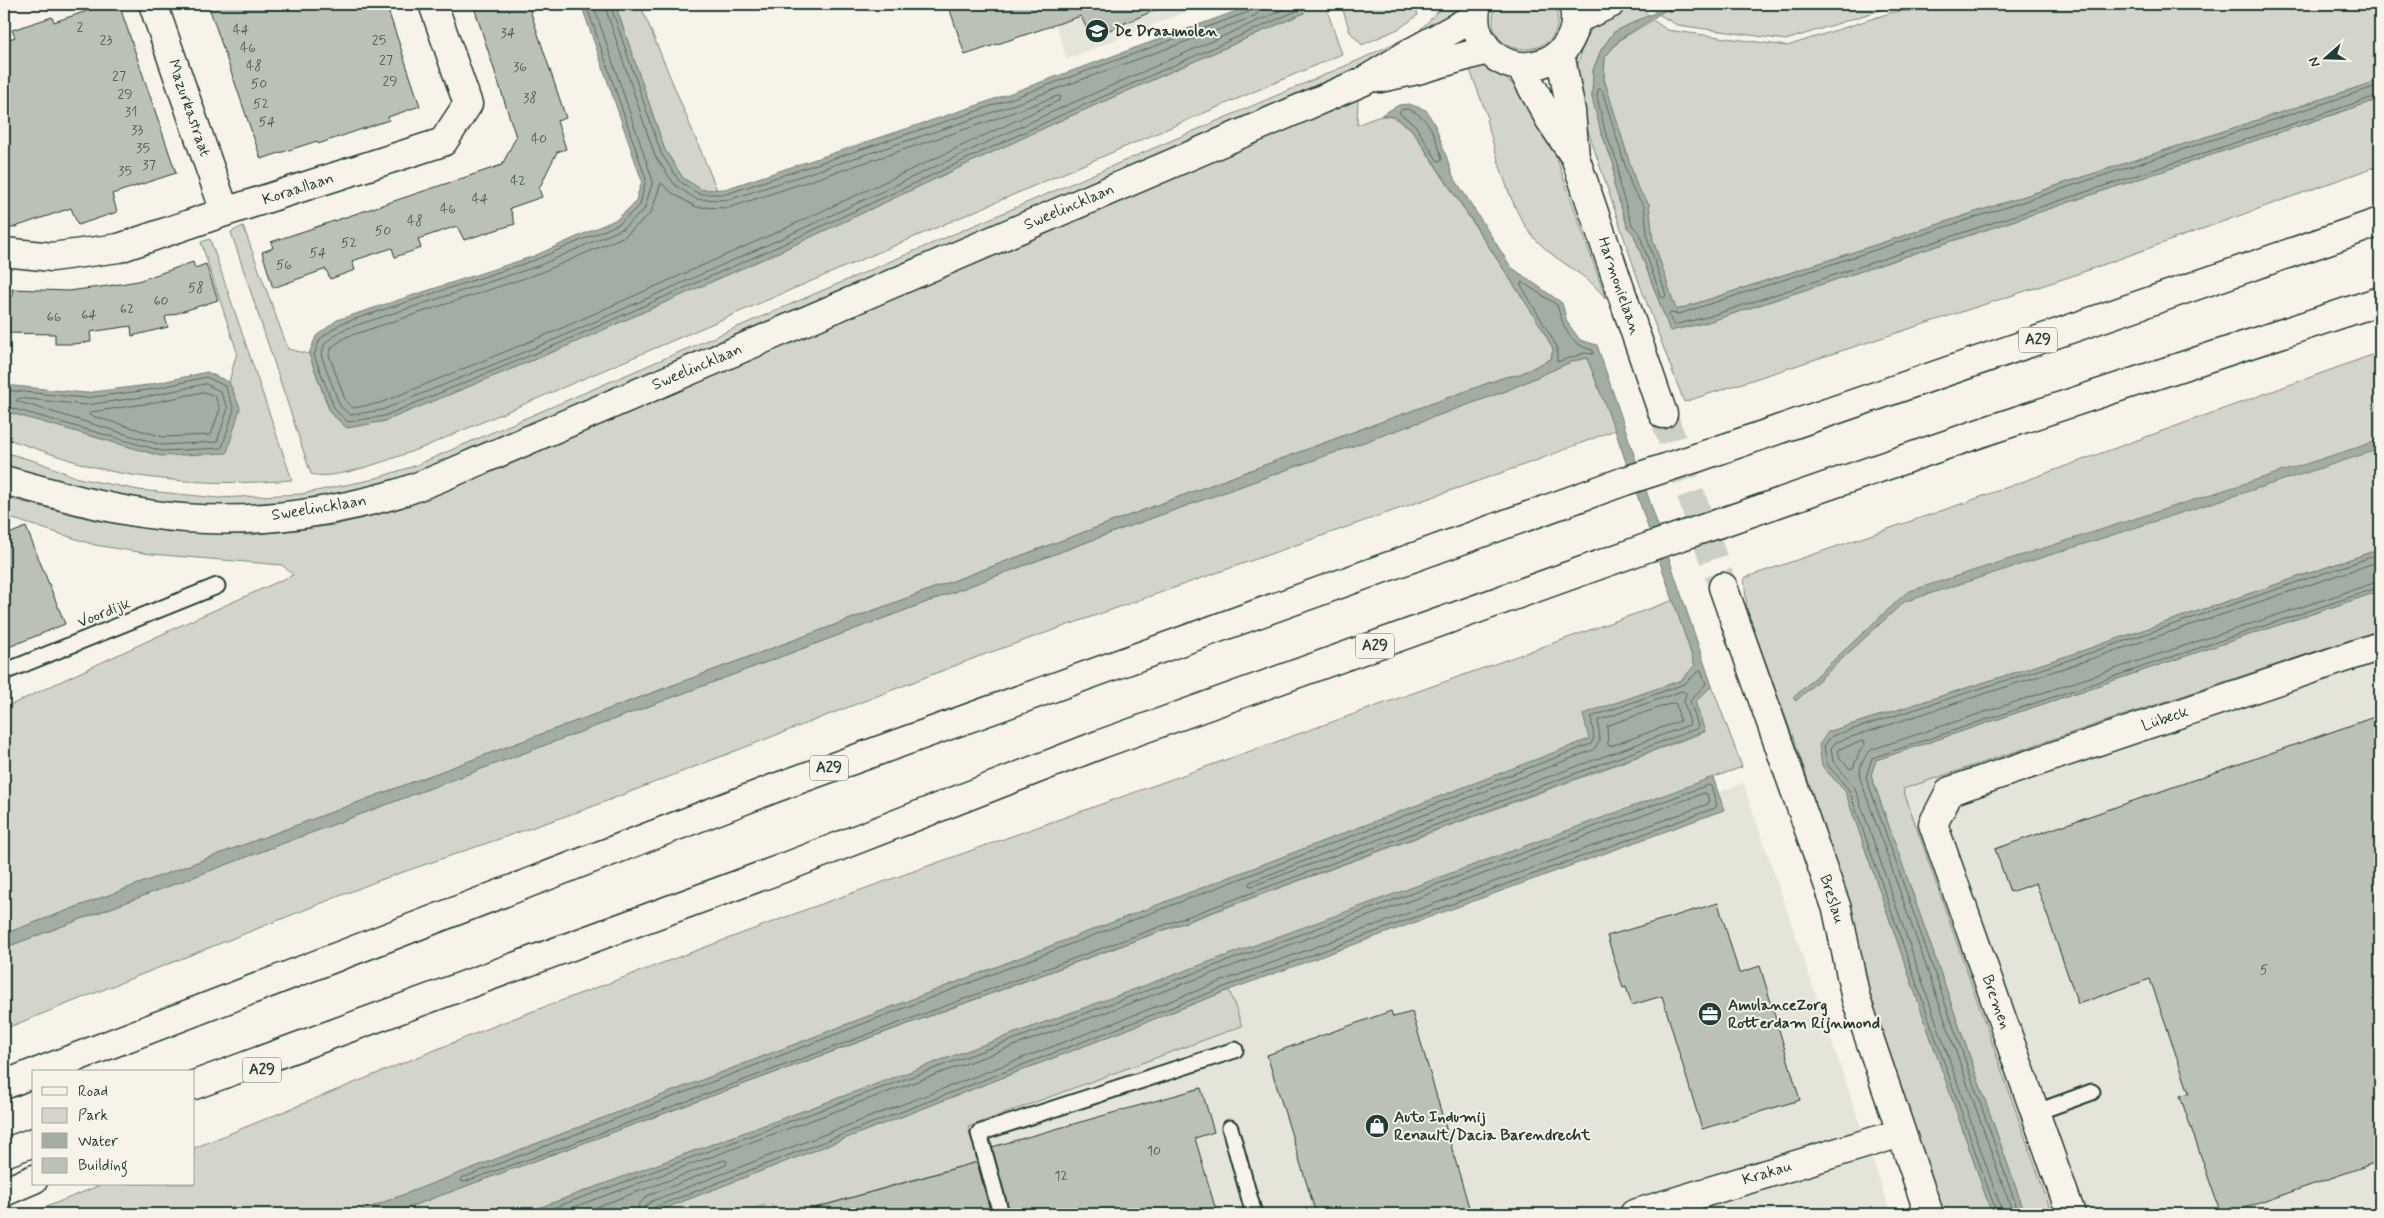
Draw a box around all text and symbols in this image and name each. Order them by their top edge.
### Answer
house number: 2 [77,18,84,36]
school or university icon: De Draaimolen [1084,18,1110,44]
house number: 44 [233,21,250,39]
place label: De Draaimolen [1114,21,1219,42]
house number: 34 [501,24,516,42]
house number: 23 [100,31,112,49]
house number: 25 [372,31,386,49]
north arrow [2302,32,2352,82]
house number: 46 [240,39,256,57]
house number: 27 [379,51,393,69]
text: N [2305,55,2325,70]
street label: Mazurkastraat [163,57,215,159]
house number: 48 [246,57,262,75]
house number: 36 [513,58,527,76]
house number: 27 [112,67,126,85]
house number: 29 [382,72,398,90]
house number: 50 [251,75,267,93]
house number: 29 [117,85,133,103]
house number: 38 [523,89,537,107]
house number: 52 [253,95,269,113]
house number: 31 [125,103,137,121]
house number: 54 [259,113,276,131]
house number: 33 [131,121,143,139]
house number: 40 [531,130,547,148]
house number: 35 [136,139,150,157]
house number: 37 [142,156,156,174]
house number: 35 [118,162,132,180]
street label: Koraallaan [260,168,336,210]
house number: 42 [510,172,526,190]
street label: Sweelincklaan [1021,179,1117,235]
house number: 44 [472,190,489,208]
house number: 46 [440,200,456,218]
house number: 48 [407,212,423,230]
house number: 50 [375,222,391,240]
house number: 52 [341,234,357,252]
street label: Harmonielaan [1592,234,1646,338]
house number: 54 [310,244,327,262]
house number: 56 [276,256,292,274]
house number: 58 [188,279,204,297]
house number: 60 [153,292,169,310]
house number: 62 [120,300,134,318]
house number: 64 [81,306,97,324]
house number: 66 [47,308,62,326]
road number: A29 [2019,328,2057,352]
street label: Sweelincklaan [649,339,745,395]
street label: Sweelincklaan [270,490,368,526]
street label: Voordijk [74,593,134,633]
road number: A29 [1356,634,1394,658]
street label: Lübeck [2139,701,2191,737]
road number: A29 [810,756,848,780]
street label: Breslau [1814,872,1850,926]
house number: 5 [2260,961,2268,979]
street label: Bremen [1977,972,2015,1032]
place label: AmulanceZorg Rotterdam Rijnmond [1728,995,1880,1034]
office icon: AmulanceZorg Rotterdam Rijnmond [1697,1001,1723,1027]
road number: A29 [243,1058,281,1082]
legend [32,1070,195,1186]
text: Road [78,1082,108,1102]
text: Park [78,1106,108,1126]
place label: Auto Indumij Renault/Dacia Barendrecht [1394,1107,1591,1146]
shop icon: Auto Indumij Renault/Dacia Barendrecht [1364,1113,1390,1139]
text: Water [78,1132,118,1152]
house number: 10 [1147,1142,1161,1160]
street label: Krakau [1740,1155,1794,1190]
text: Building [78,1156,128,1177]
house number: 12 [1054,1167,1068,1185]

